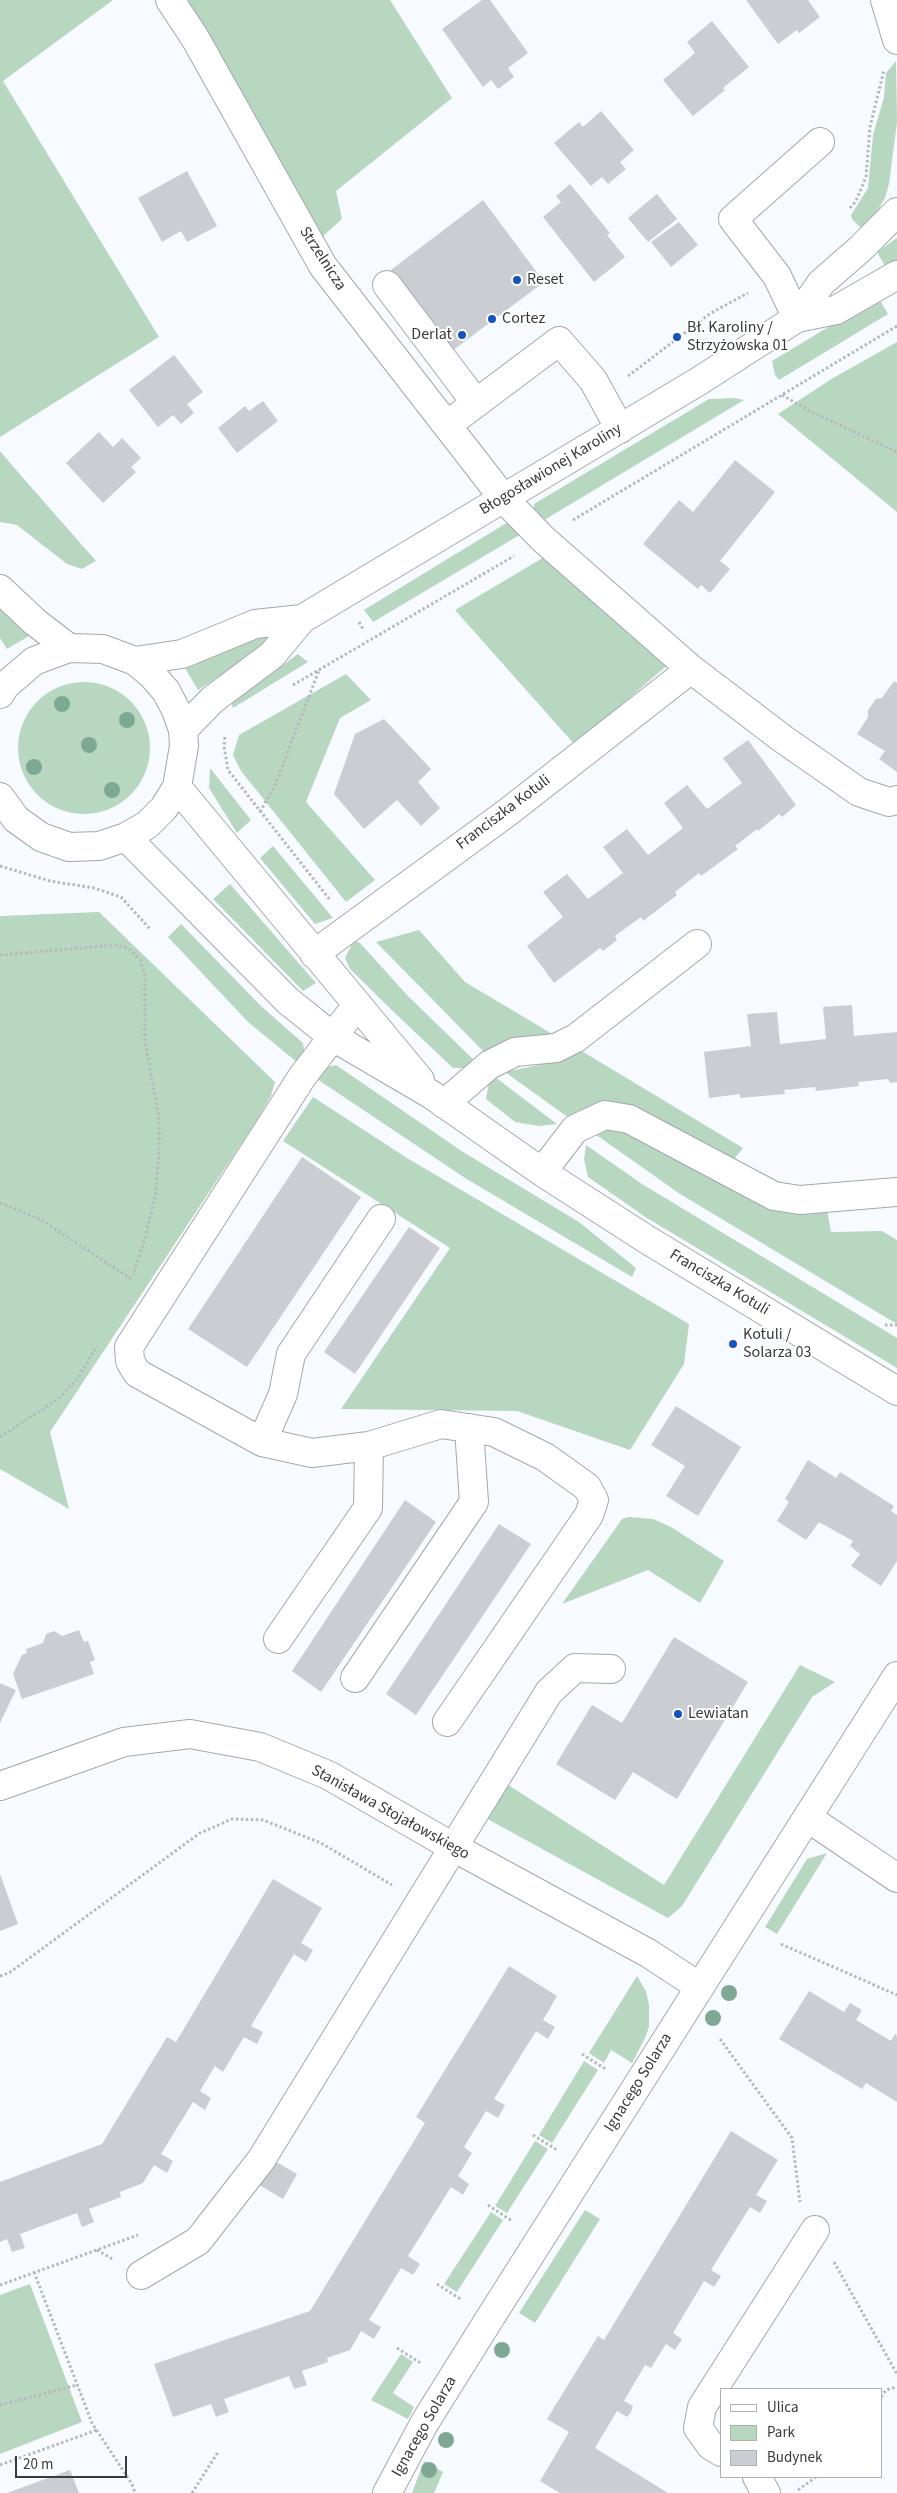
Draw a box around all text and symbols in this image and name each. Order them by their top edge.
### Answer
street label: Strzelnicza [294,223,350,295]
place label: Reset [527,270,564,290]
marker: Reset [511,274,523,286]
place label: Cortez [502,309,545,329]
marker: Cortez [486,313,498,325]
place label: Bł. Karoliny / Strzyżowska 01 [687,318,788,356]
place label: Derlat [411,325,452,345]
marker: Derlat [456,329,468,341]
marker: Bł. Karoliny / Strzyżowska 01 [671,331,683,343]
street label: Błogosławionej Karoliny [476,420,626,520]
street label: Franciszka Kotuli [453,771,555,855]
street label: Franciszka Kotuli [666,1246,772,1320]
place label: Kotuli / Solarza 03 [743,1325,811,1363]
marker: Kotuli / Solarza 03 [727,1338,739,1350]
place label: Lewiatan [688,1704,749,1724]
marker: Lewiatan [672,1708,684,1720]
street label: Stanisława Stojałowskiego [308,1761,472,1865]
street label: Ignacego Solarza [601,2030,677,2136]
street label: Ignacego Solarza [388,2373,462,2481]
legend [720,2388,882,2478]
text: Ulica [767,2397,798,2418]
text: Park [767,2422,795,2443]
scale bar [18,2446,130,2478]
text: Budynek [767,2447,822,2468]
text: 20 m [23,2454,53,2475]

